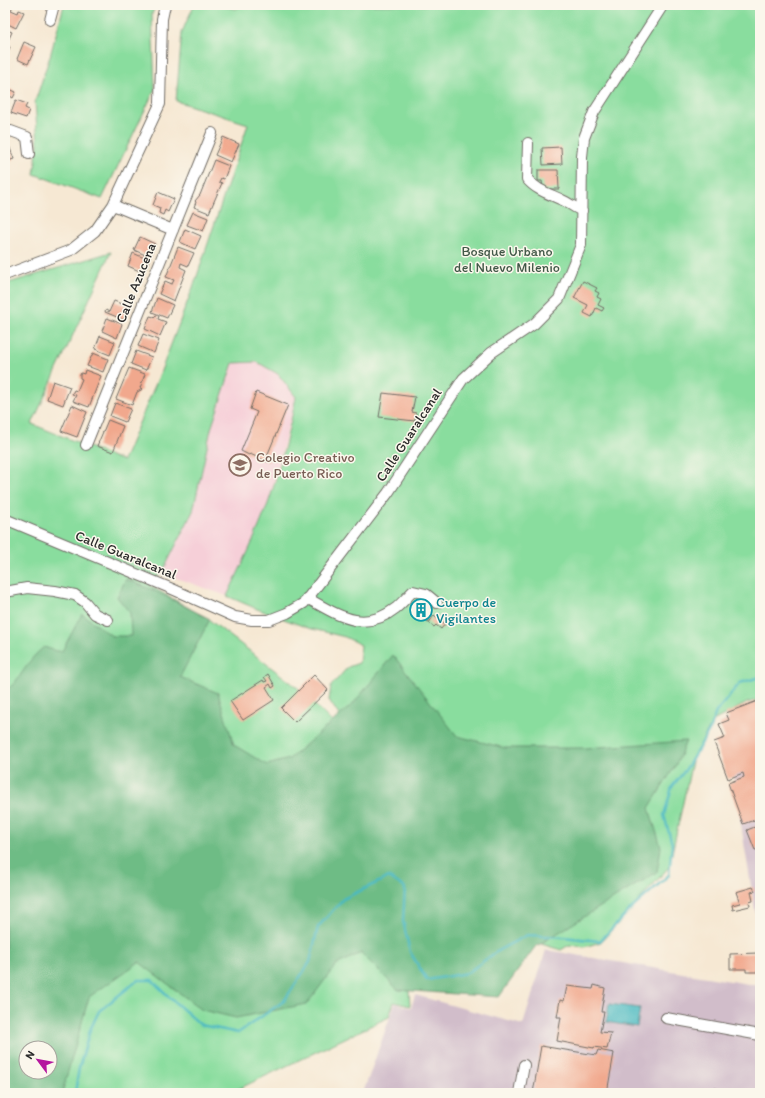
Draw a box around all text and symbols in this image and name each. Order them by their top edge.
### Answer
street label: Calle Azucena [112,240,160,326]
park label: Bosque Urbano del Nuevo Milenio [454,243,560,276]
street label: Calle Guaralcanal [372,385,446,485]
place label: Colegio Creativo de Puerto Rico [256,449,355,482]
school or university icon: Colegio Creativo de Puerto Rico [227,452,253,478]
street label: Calle Guaralcanal [73,527,179,583]
place label: Cuerpo de Vigilantes [436,594,497,627]
building icon: Cuerpo de Vigilantes [408,597,434,623]
north arrow [18,1040,58,1080]
text: N [22,1048,37,1062]

